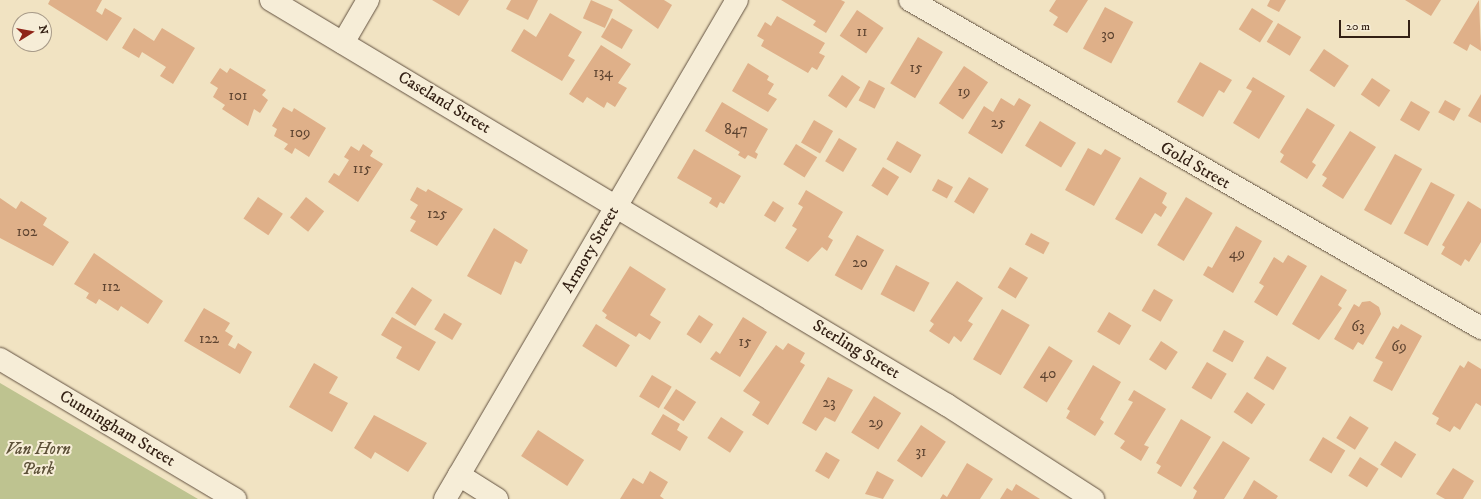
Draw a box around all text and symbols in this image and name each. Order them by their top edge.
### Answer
north arrow [12,12,52,52]
scale bar [1341,12,1412,38]
text: 20 m [1346,19,1370,34]
house number: 11 [856,23,868,41]
text: N [35,24,51,36]
house number: 30 [1101,26,1115,44]
house number: 15 [910,59,922,77]
house number: 134 [593,64,613,82]
street label: Caseland Street [394,67,494,139]
house number: 19 [958,83,970,101]
house number: 101 [229,87,247,105]
house number: 25 [991,114,1005,132]
house number: 847 [724,121,748,139]
house number: 109 [289,124,311,142]
street label: Gold Street [1156,138,1234,194]
house number: 115 [353,160,371,178]
street label: Armory Street [558,203,624,297]
house number: 125 [427,205,447,223]
house number: 102 [17,223,37,241]
house number: 49 [1229,245,1245,263]
house number: 20 [852,254,868,272]
house number: 112 [102,278,120,296]
street label: Sterling Street [809,316,903,384]
house number: 63 [1351,318,1365,336]
house number: 122 [199,330,219,348]
house number: 15 [739,333,751,351]
house number: 69 [1391,338,1407,356]
house number: 40 [1040,365,1056,383]
street label: Cunningham Street [55,386,179,472]
house number: 23 [823,394,835,412]
house number: 29 [869,414,883,432]
park label: Van Horn Park [5,440,71,480]
house number: 31 [915,443,927,461]

